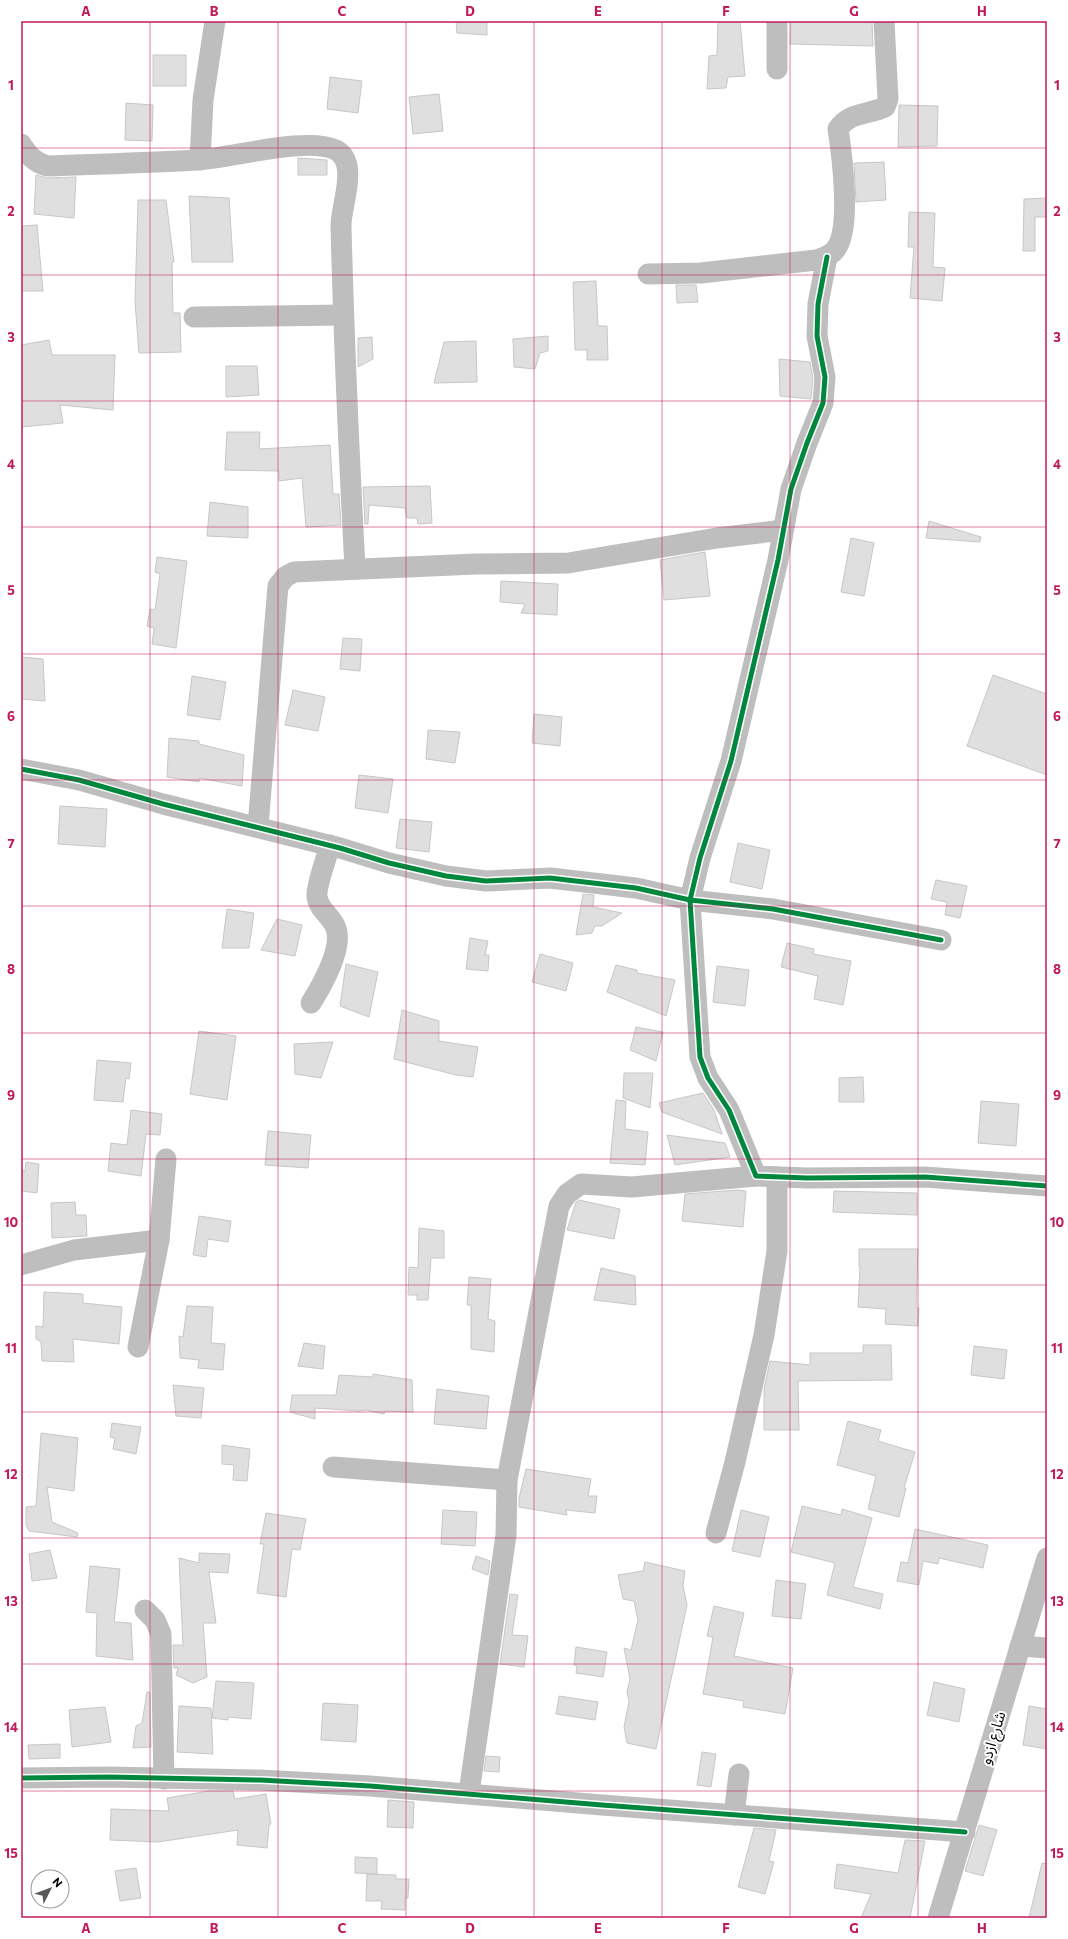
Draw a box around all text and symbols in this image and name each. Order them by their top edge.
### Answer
text: A [81,3,91,19]
text: B [210,3,219,19]
text: C [338,3,347,19]
text: D [465,3,475,19]
text: E [594,3,602,19]
text: F [722,3,730,19]
text: G [849,3,859,19]
text: H [977,3,987,19]
text: 1 [8,77,14,93]
text: 1 [1054,77,1060,93]
text: 2 [7,203,15,219]
text: 2 [1053,203,1061,219]
text: 3 [7,329,15,345]
text: 3 [1053,329,1061,345]
text: 4 [7,456,15,472]
text: 4 [1053,456,1061,472]
text: 5 [7,582,15,598]
text: 5 [1053,582,1061,598]
text: 6 [7,708,15,724]
text: 6 [1053,708,1061,724]
text: 7 [7,835,15,851]
text: 7 [1053,835,1061,851]
text: 8 [7,961,15,977]
text: 8 [1053,961,1061,977]
text: 9 [7,1087,15,1103]
text: 9 [1053,1087,1061,1103]
text: 10 [4,1214,19,1230]
text: 10 [1050,1214,1065,1230]
text: 11 [5,1340,17,1356]
text: 11 [1051,1340,1063,1356]
text: 12 [4,1466,18,1482]
text: 12 [1050,1466,1064,1482]
text: 13 [4,1593,18,1609]
text: 13 [1050,1593,1064,1609]
street label: شارع ازدو [975,1709,1013,1768]
text: 14 [4,1719,18,1735]
text: 14 [1050,1719,1064,1735]
text: 15 [4,1845,18,1861]
text: 15 [1050,1845,1064,1861]
north arrow [30,1869,70,1909]
text: N [50,1875,65,1889]
text: A [81,1920,91,1936]
text: B [210,1920,219,1936]
text: C [338,1920,347,1936]
text: D [465,1920,475,1936]
text: E [594,1920,602,1936]
text: F [722,1920,730,1936]
text: G [849,1920,859,1936]
text: H [977,1920,987,1936]

